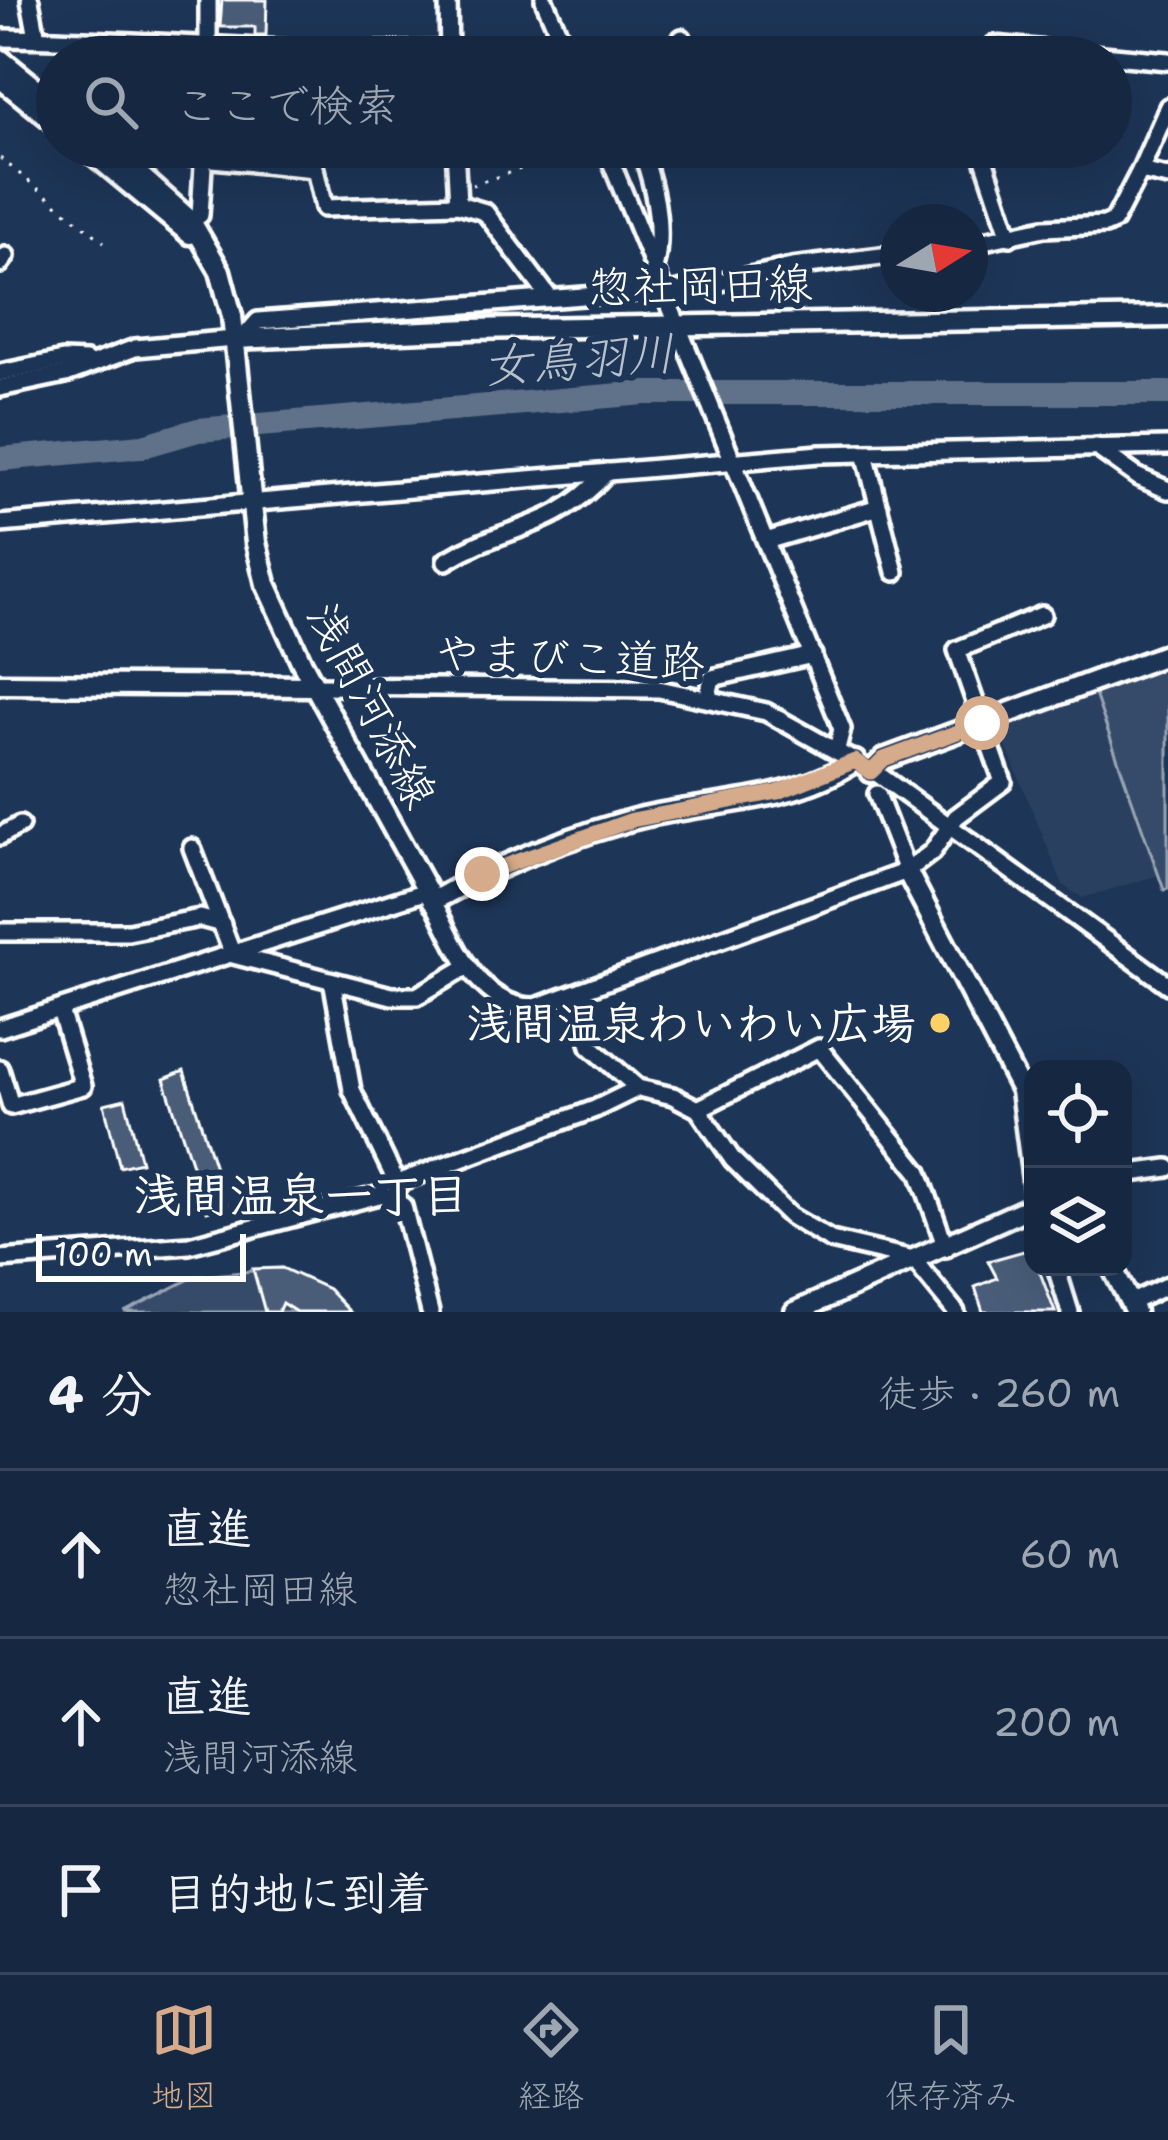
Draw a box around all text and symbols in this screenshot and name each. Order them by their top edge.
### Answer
search box [36,36,1132,168]
icon: search [78,69,144,135]
text: ここで検索 [174,75,399,135]
north arrow [880,204,988,312]
street label: 惣社岡田線 [587,253,813,317]
water label: 女鳥羽川 [481,320,677,398]
street label: 浅間河添線 [293,592,451,818]
street label: やまびこ道路 [434,622,706,692]
route start [955,696,1009,750]
route end [455,847,509,901]
place label: 浅間温泉わいわい広場 [466,993,916,1053]
marker: 浅間温泉わいわい広場 [927,1010,953,1036]
map controls [1024,1060,1132,1276]
button: locate [1024,1060,1132,1168]
district label: 浅間温泉一丁目 [133,1163,469,1227]
button: layers [1024,1168,1132,1276]
scale bar [36,1228,246,1281]
text: 100 m [54,1232,153,1277]
text: 4 分 [48,1360,152,1428]
text: 徒歩 · 260 m [878,1367,1120,1419]
text: 直進 [162,1498,252,1558]
icon: ahead [48,1521,114,1587]
text: 60 m [1020,1528,1120,1580]
text: 惣社岡田線 [162,1563,357,1615]
text: 直進 [162,1666,252,1726]
icon: ahead [48,1689,114,1755]
text: 200 m [993,1696,1120,1748]
text: 浅間河添線 [162,1731,357,1783]
icon: arrive [48,1857,114,1923]
text: 目的地に到着 [162,1863,432,1923]
tab: 地図 [151,1997,217,2118]
tab: 経路 [518,1997,584,2118]
tab: 保存済み [885,1997,1017,2118]

